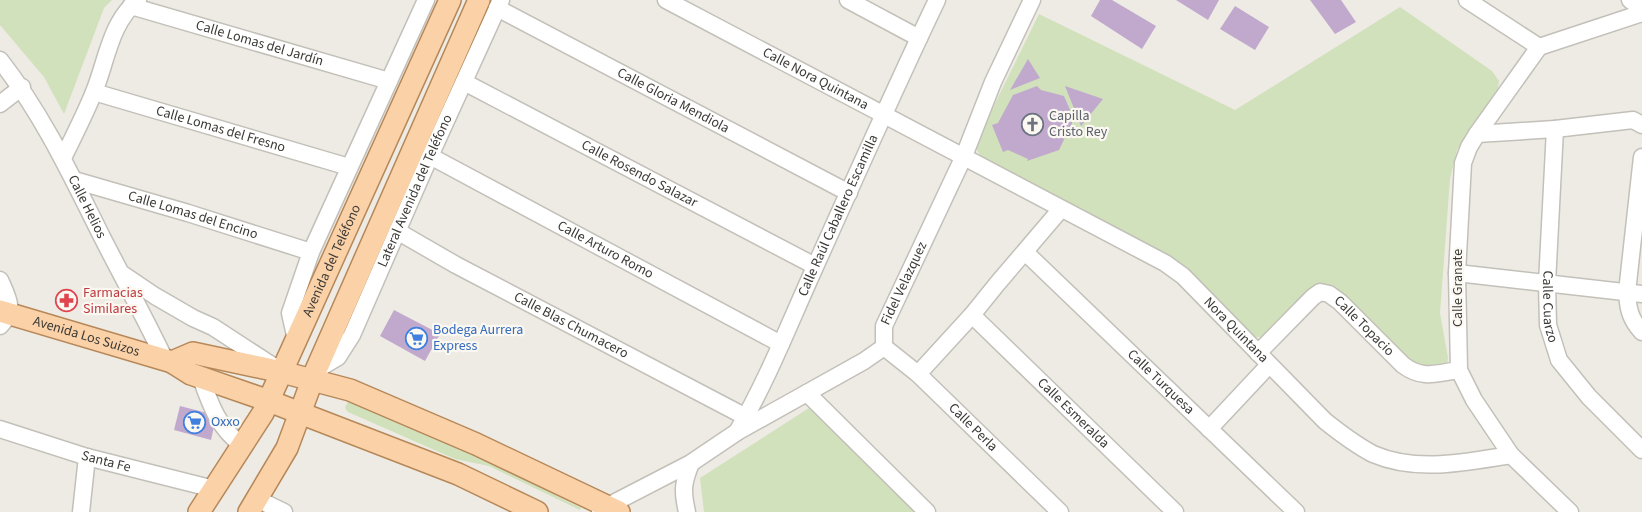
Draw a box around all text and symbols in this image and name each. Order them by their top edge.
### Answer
street label: Calle Lomas del Jardín [193,15,326,71]
street label: Calle Nora Quintana [759,43,872,115]
street label: Calle Gloria Mendiola [614,63,733,138]
street label: Calle Lomas del Fresno [153,101,288,158]
place label: Capilla Cristo Rey [1049,106,1108,142]
street label: Lateral Avenida del Teléfono [373,111,458,270]
church icon: Capilla Cristo Rey [1021,112,1045,136]
street label: Calle Raúl Caballero Escamilla [793,131,883,300]
street label: Calle Rosendo Salazar [578,135,701,213]
street label: Calle Helios [63,172,111,242]
street label: Calle Lomas del Encino [126,186,260,245]
street label: Avenida del Teléfono [298,201,366,320]
street label: Calle Arturo Romo [554,216,657,284]
street label: Fidel Velazquez [876,238,932,329]
street label: Calle Granate [1448,249,1468,327]
street label: Calle Cuarzo [1537,270,1563,345]
place label: Farmacias Similares [83,283,143,319]
street label: Calle Blas Chumacero [510,287,632,364]
pharmacy icon: Farmacias Similares [55,289,79,313]
street label: Calle Topacio [1330,291,1399,361]
street label: Nora Quintana [1199,293,1273,368]
street label: Avenida Los Suizos [31,311,142,362]
place label: Bodega Aurrera Express [433,320,523,356]
supermarket icon: Bodega Aurrera Express [405,326,429,350]
street label: Calle Turquesa [1123,345,1199,419]
street label: Calle Esmeralda [1033,373,1114,453]
street label: Calle Perla [944,399,1002,456]
supermarket icon: Oxxo [183,410,207,434]
place label: Oxxo [211,412,240,432]
street label: Santa Fe [79,446,133,478]

